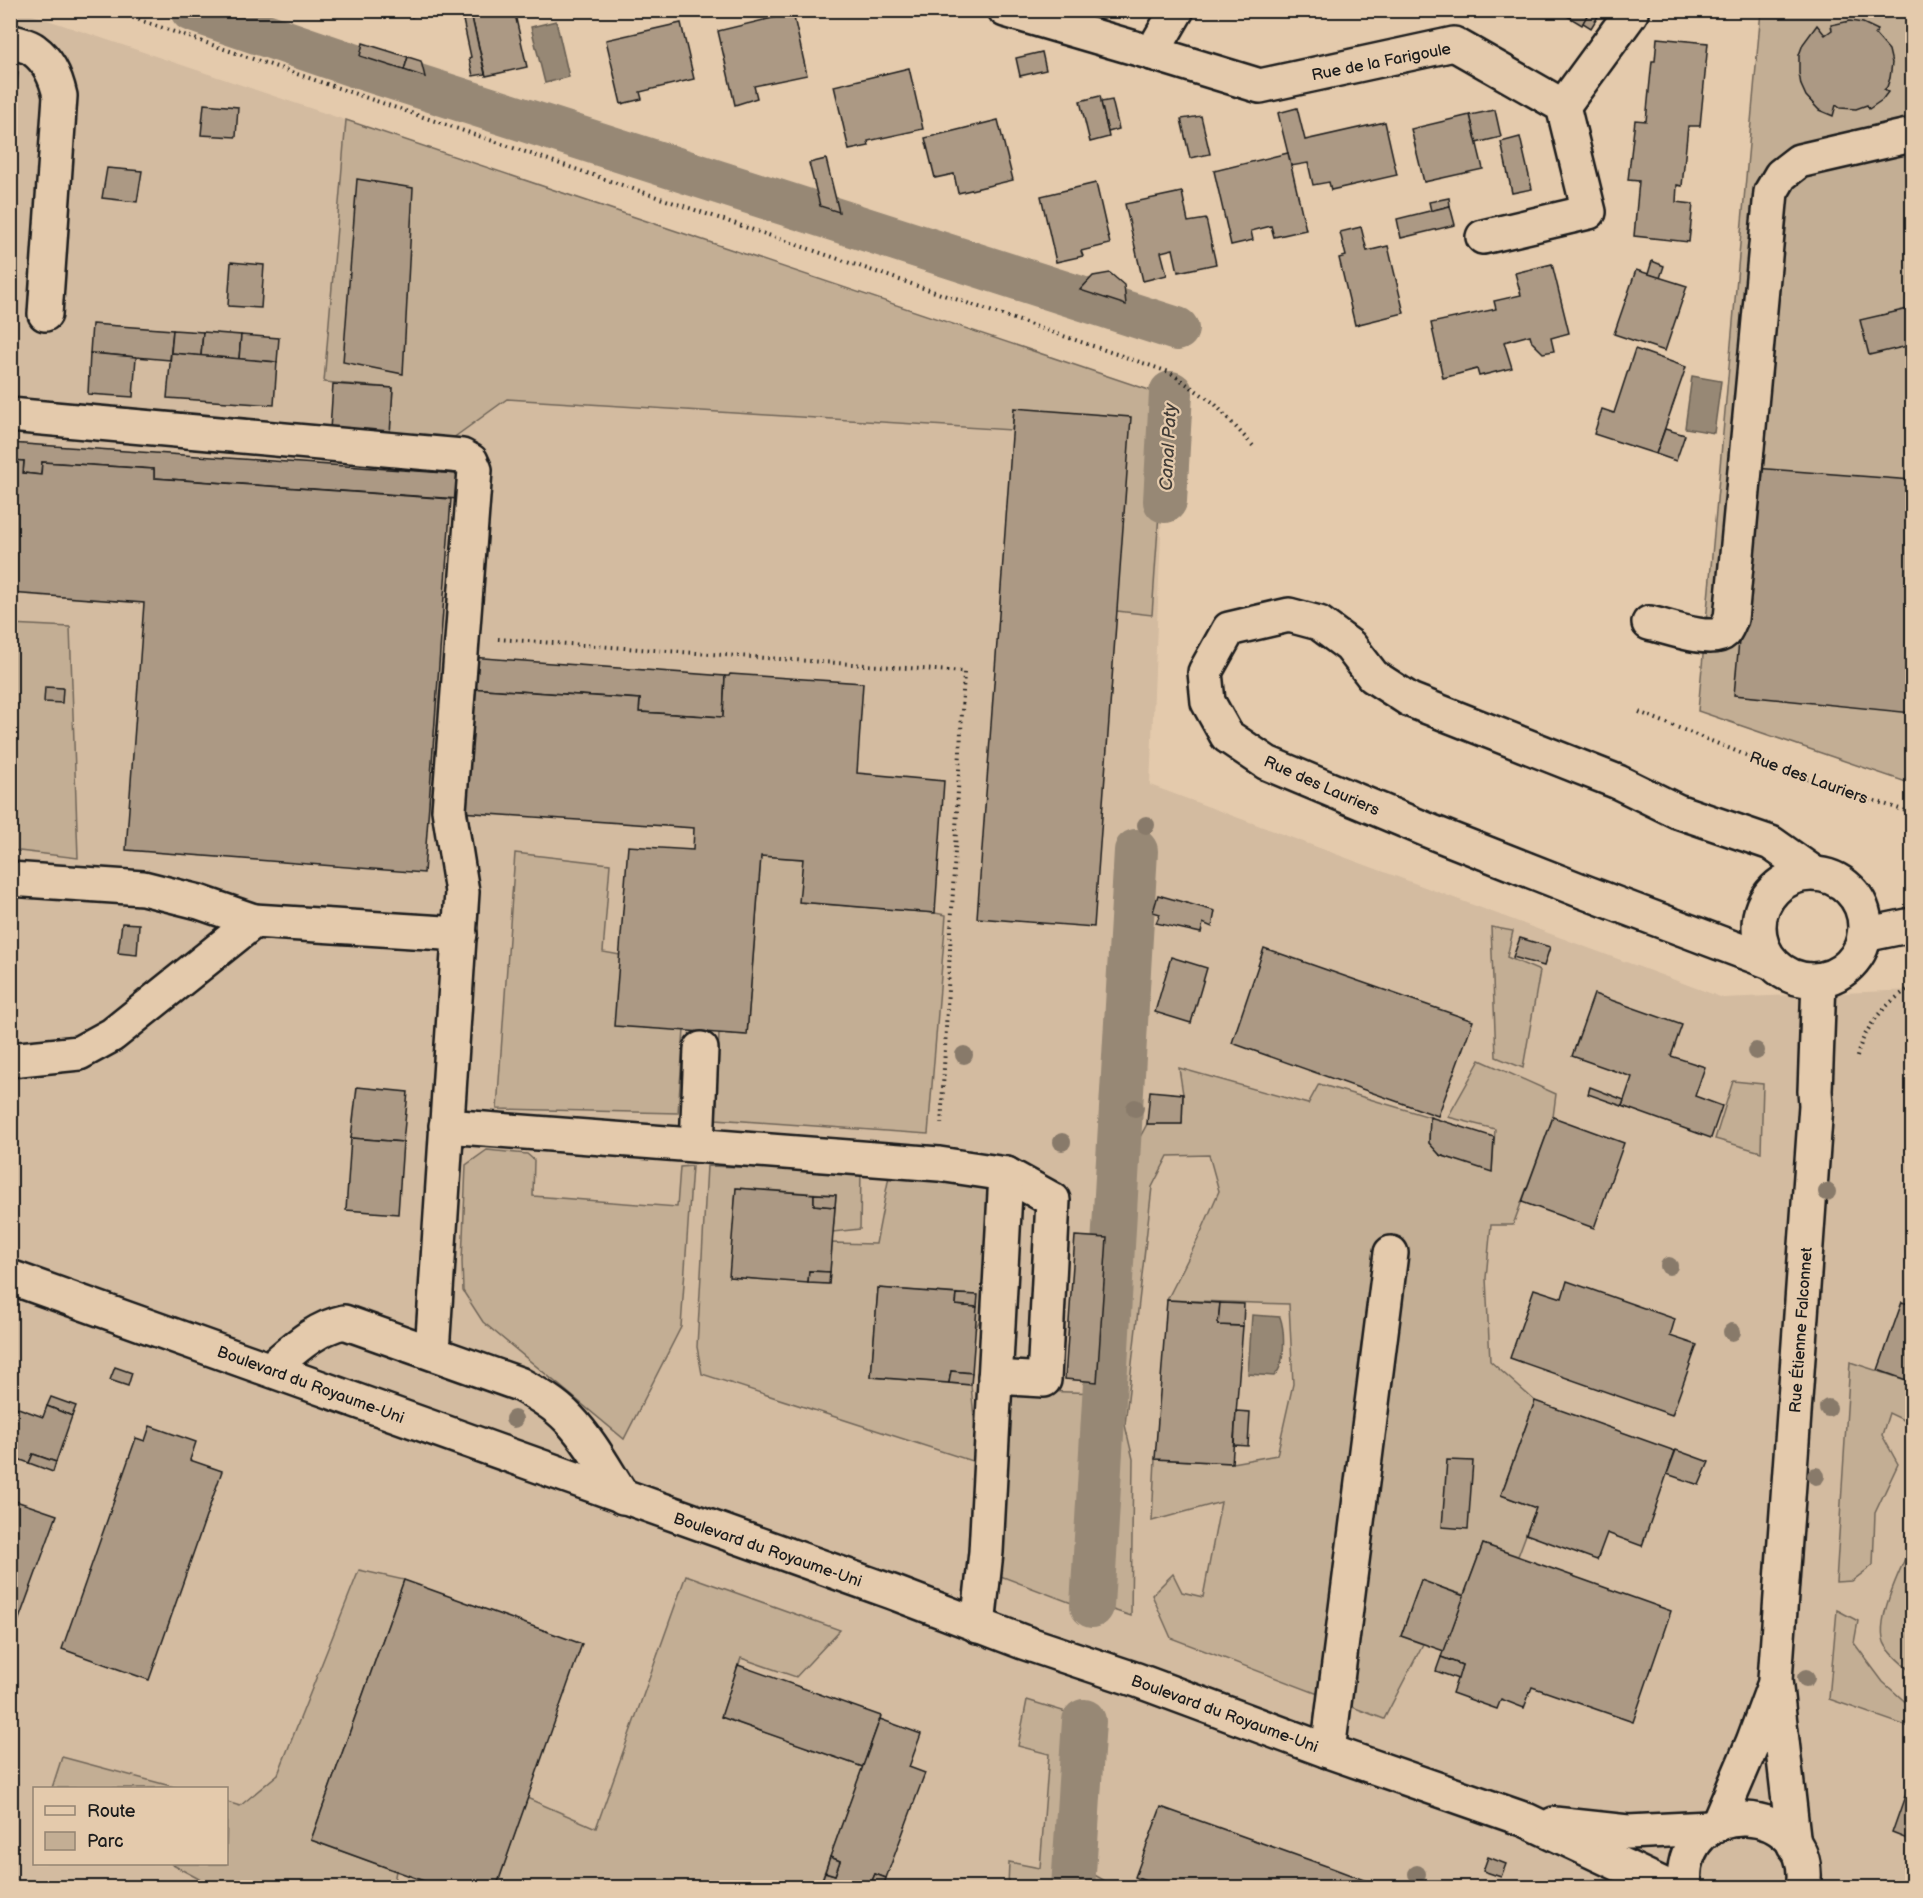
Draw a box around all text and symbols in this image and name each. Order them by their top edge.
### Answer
street label: Rue de la Farigoule [1310,40,1453,85]
water label: Canal Paty [1156,402,1181,491]
street label: Rue des Lauriers [1747,748,1870,809]
street label: Rue des Lauriers [1261,752,1382,820]
street label: Rue Étienne Falconnet [1784,1246,1817,1414]
street label: Boulevard du Royaume-Uni [214,1343,407,1428]
street label: Boulevard du Royaume-Uni [671,1509,864,1592]
street label: Boulevard du Royaume-Uni [1128,1672,1321,1757]
legend [33,1787,228,1865]
text: Route [87,1801,136,1822]
text: Parc [87,1831,124,1852]

